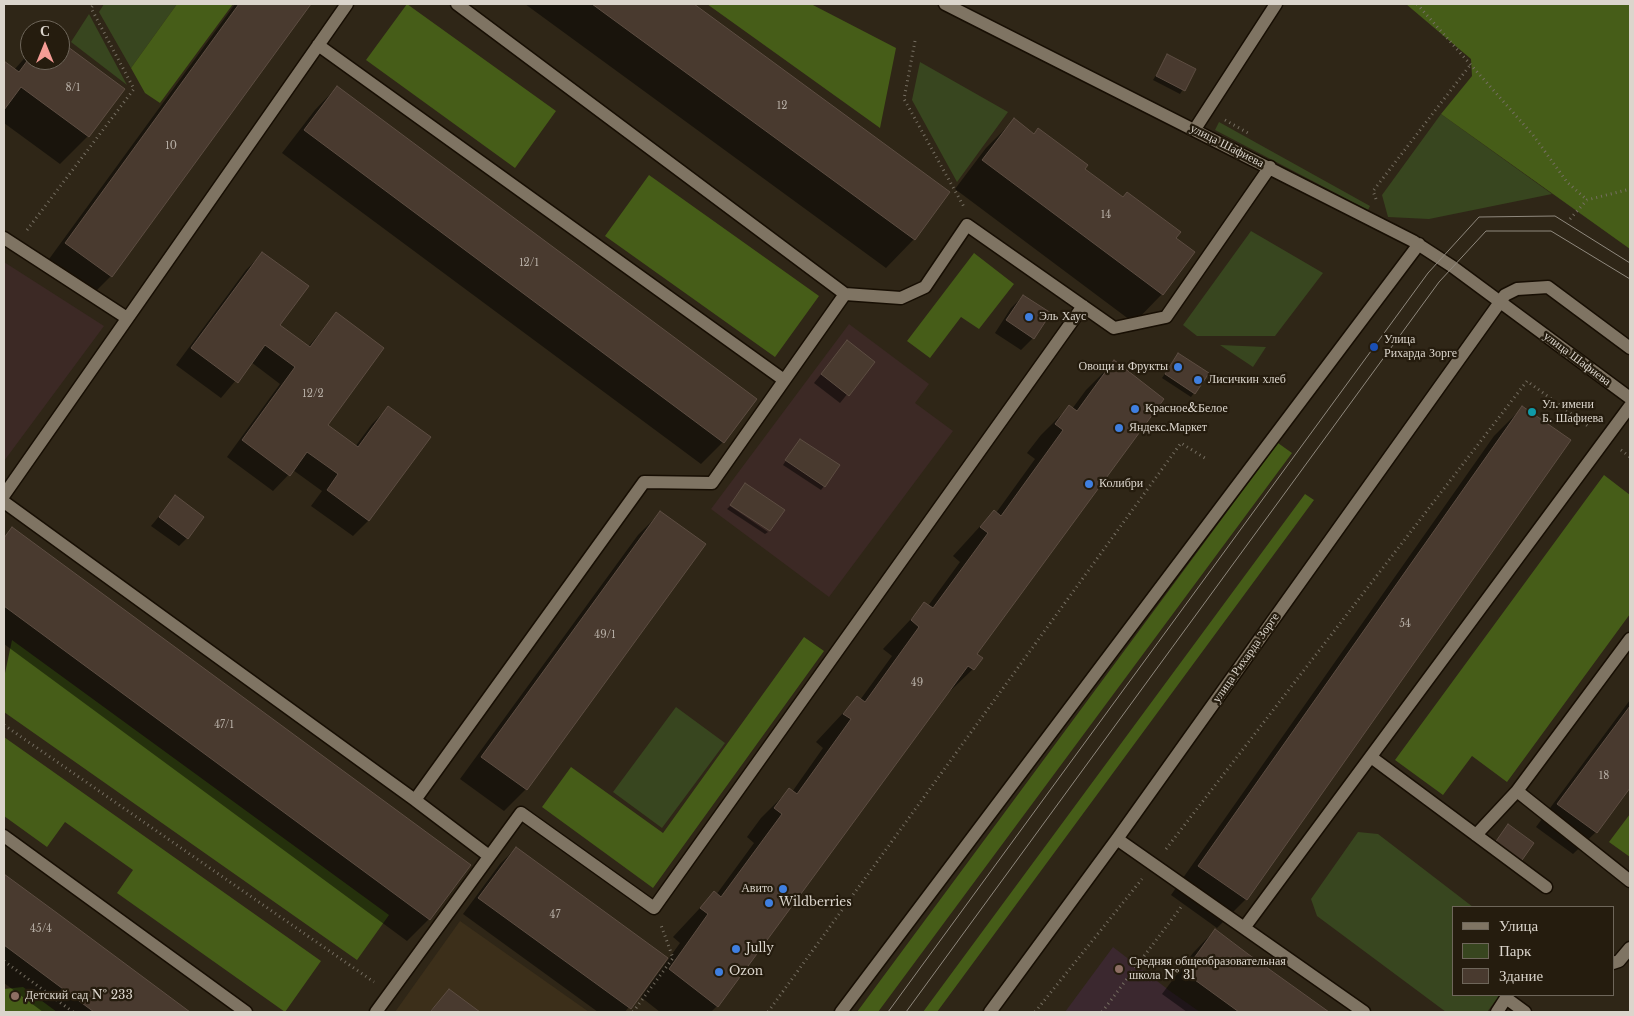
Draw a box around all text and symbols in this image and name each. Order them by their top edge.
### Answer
north arrow [20,20,70,70]
text: С [40,22,50,40]
house number: 8/1 [65,82,81,94]
house number: 12 [777,100,787,112]
street label: улица Шафиева [1188,121,1266,171]
house number: 10 [165,140,177,152]
house number: 14 [1101,209,1111,221]
house number: 12/1 [519,257,539,269]
place label: Эль Хаус [1039,310,1086,324]
marker: Эль Хаус [1023,311,1035,323]
street label: улица Шафиева [1540,329,1614,389]
place label: Улица Рихарда Зорге [1384,333,1457,361]
marker: Улица Рихарда Зорге [1368,341,1380,353]
place label: Овощи и Фрукты [1078,360,1168,374]
marker: Овощи и Фрукты [1172,361,1184,373]
place label: Лисичкин хлеб [1208,373,1286,387]
marker: Лисичкин хлеб [1192,374,1204,386]
house number: 12/2 [302,388,324,400]
place label: Ул. имени Б. Шафиева [1542,398,1603,426]
place label: Красное&Белое [1145,402,1228,416]
marker: Красное&Белое [1129,403,1141,415]
marker: Ул. имени Б. Шафиева [1526,406,1538,418]
place label: Яндекс.Маркет [1129,421,1207,435]
marker: Яндекс.Маркет [1113,422,1125,434]
place label: Колибри [1099,477,1143,491]
marker: Колибри [1083,478,1095,490]
street label: улица Рихарда Зорге [1210,610,1282,706]
house number: 54 [1399,618,1411,630]
house number: 49/1 [594,629,616,641]
house number: 49 [911,677,923,689]
house number: 47/1 [214,719,234,731]
house number: 18 [1599,770,1609,782]
place label: Авито [741,882,773,896]
marker: Авито [777,883,789,895]
place label: Wildberries [779,896,852,910]
marker: Wildberries [763,897,775,909]
legend [1452,906,1614,996]
house number: 47 [550,909,560,921]
text: Улица [1499,916,1538,935]
house number: 45/4 [30,923,52,935]
text: Парк [1499,941,1531,960]
place label: Jully [746,942,774,956]
marker: Jully [730,943,742,955]
place label: Средняя общеобразовательная школа № 31 [1129,955,1286,983]
marker: Средняя общеобразовательная школа № 31 [1113,963,1125,975]
place label: Ozon [729,965,763,979]
marker: Ozon [713,966,725,978]
text: Здание [1499,966,1543,985]
place label: Детский сад № 233 [25,989,133,1003]
marker: Детский сад № 233 [9,990,21,1002]

